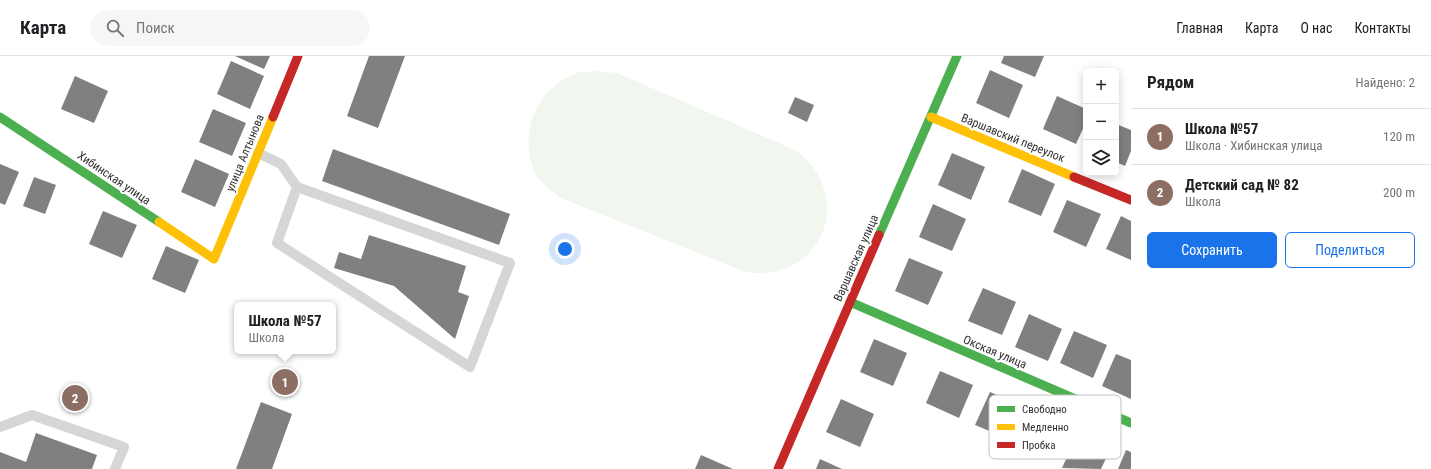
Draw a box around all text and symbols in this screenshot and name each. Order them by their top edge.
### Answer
search box [90,10,370,46]
text: Карта [20,16,66,39]
icon: search [104,17,126,39]
text: Поиск [136,19,175,37]
text: Главная [1176,20,1223,36]
text: Карта [1245,20,1278,36]
text: О нас [1300,20,1332,36]
text: Контакты [1354,20,1411,36]
map controls [1083,68,1119,176]
button: + [1083,68,1119,104]
text: Рядом [1147,72,1194,92]
text: Найдено: 2 [1355,75,1415,90]
button: − [1083,104,1119,140]
street label: Варшавский переулок [959,111,1067,165]
street label: улица Алтынова [223,112,267,194]
text: Школа №57 [1185,120,1258,138]
text: 1 [1157,129,1163,144]
text: 120 m [1383,129,1415,144]
text: Школа · Хибинская улица [1185,138,1323,153]
button: layers [1083,140,1119,176]
street label: Хибинская улица [75,148,153,208]
text: Детский сад № 82 [1185,176,1299,194]
text: 2 [1157,185,1163,200]
text: 200 m [1383,185,1415,200]
text: Школа [1185,194,1221,209]
street label: Варшавская улица [831,212,881,303]
button: Сохранить [1147,232,1277,268]
button: Поделиться [1285,232,1415,268]
your location [555,239,575,259]
popup [234,302,336,354]
text: Школа №57 [248,312,322,330]
text: Школа [248,330,284,345]
street label: Окская улица [961,332,1029,372]
pin: 1 [272,367,298,397]
pin: 2 [62,383,88,413]
legend [989,395,1121,459]
text: Свободно [1022,403,1067,416]
text: Медленно [1022,421,1069,434]
text: Пробка [1022,439,1056,452]

